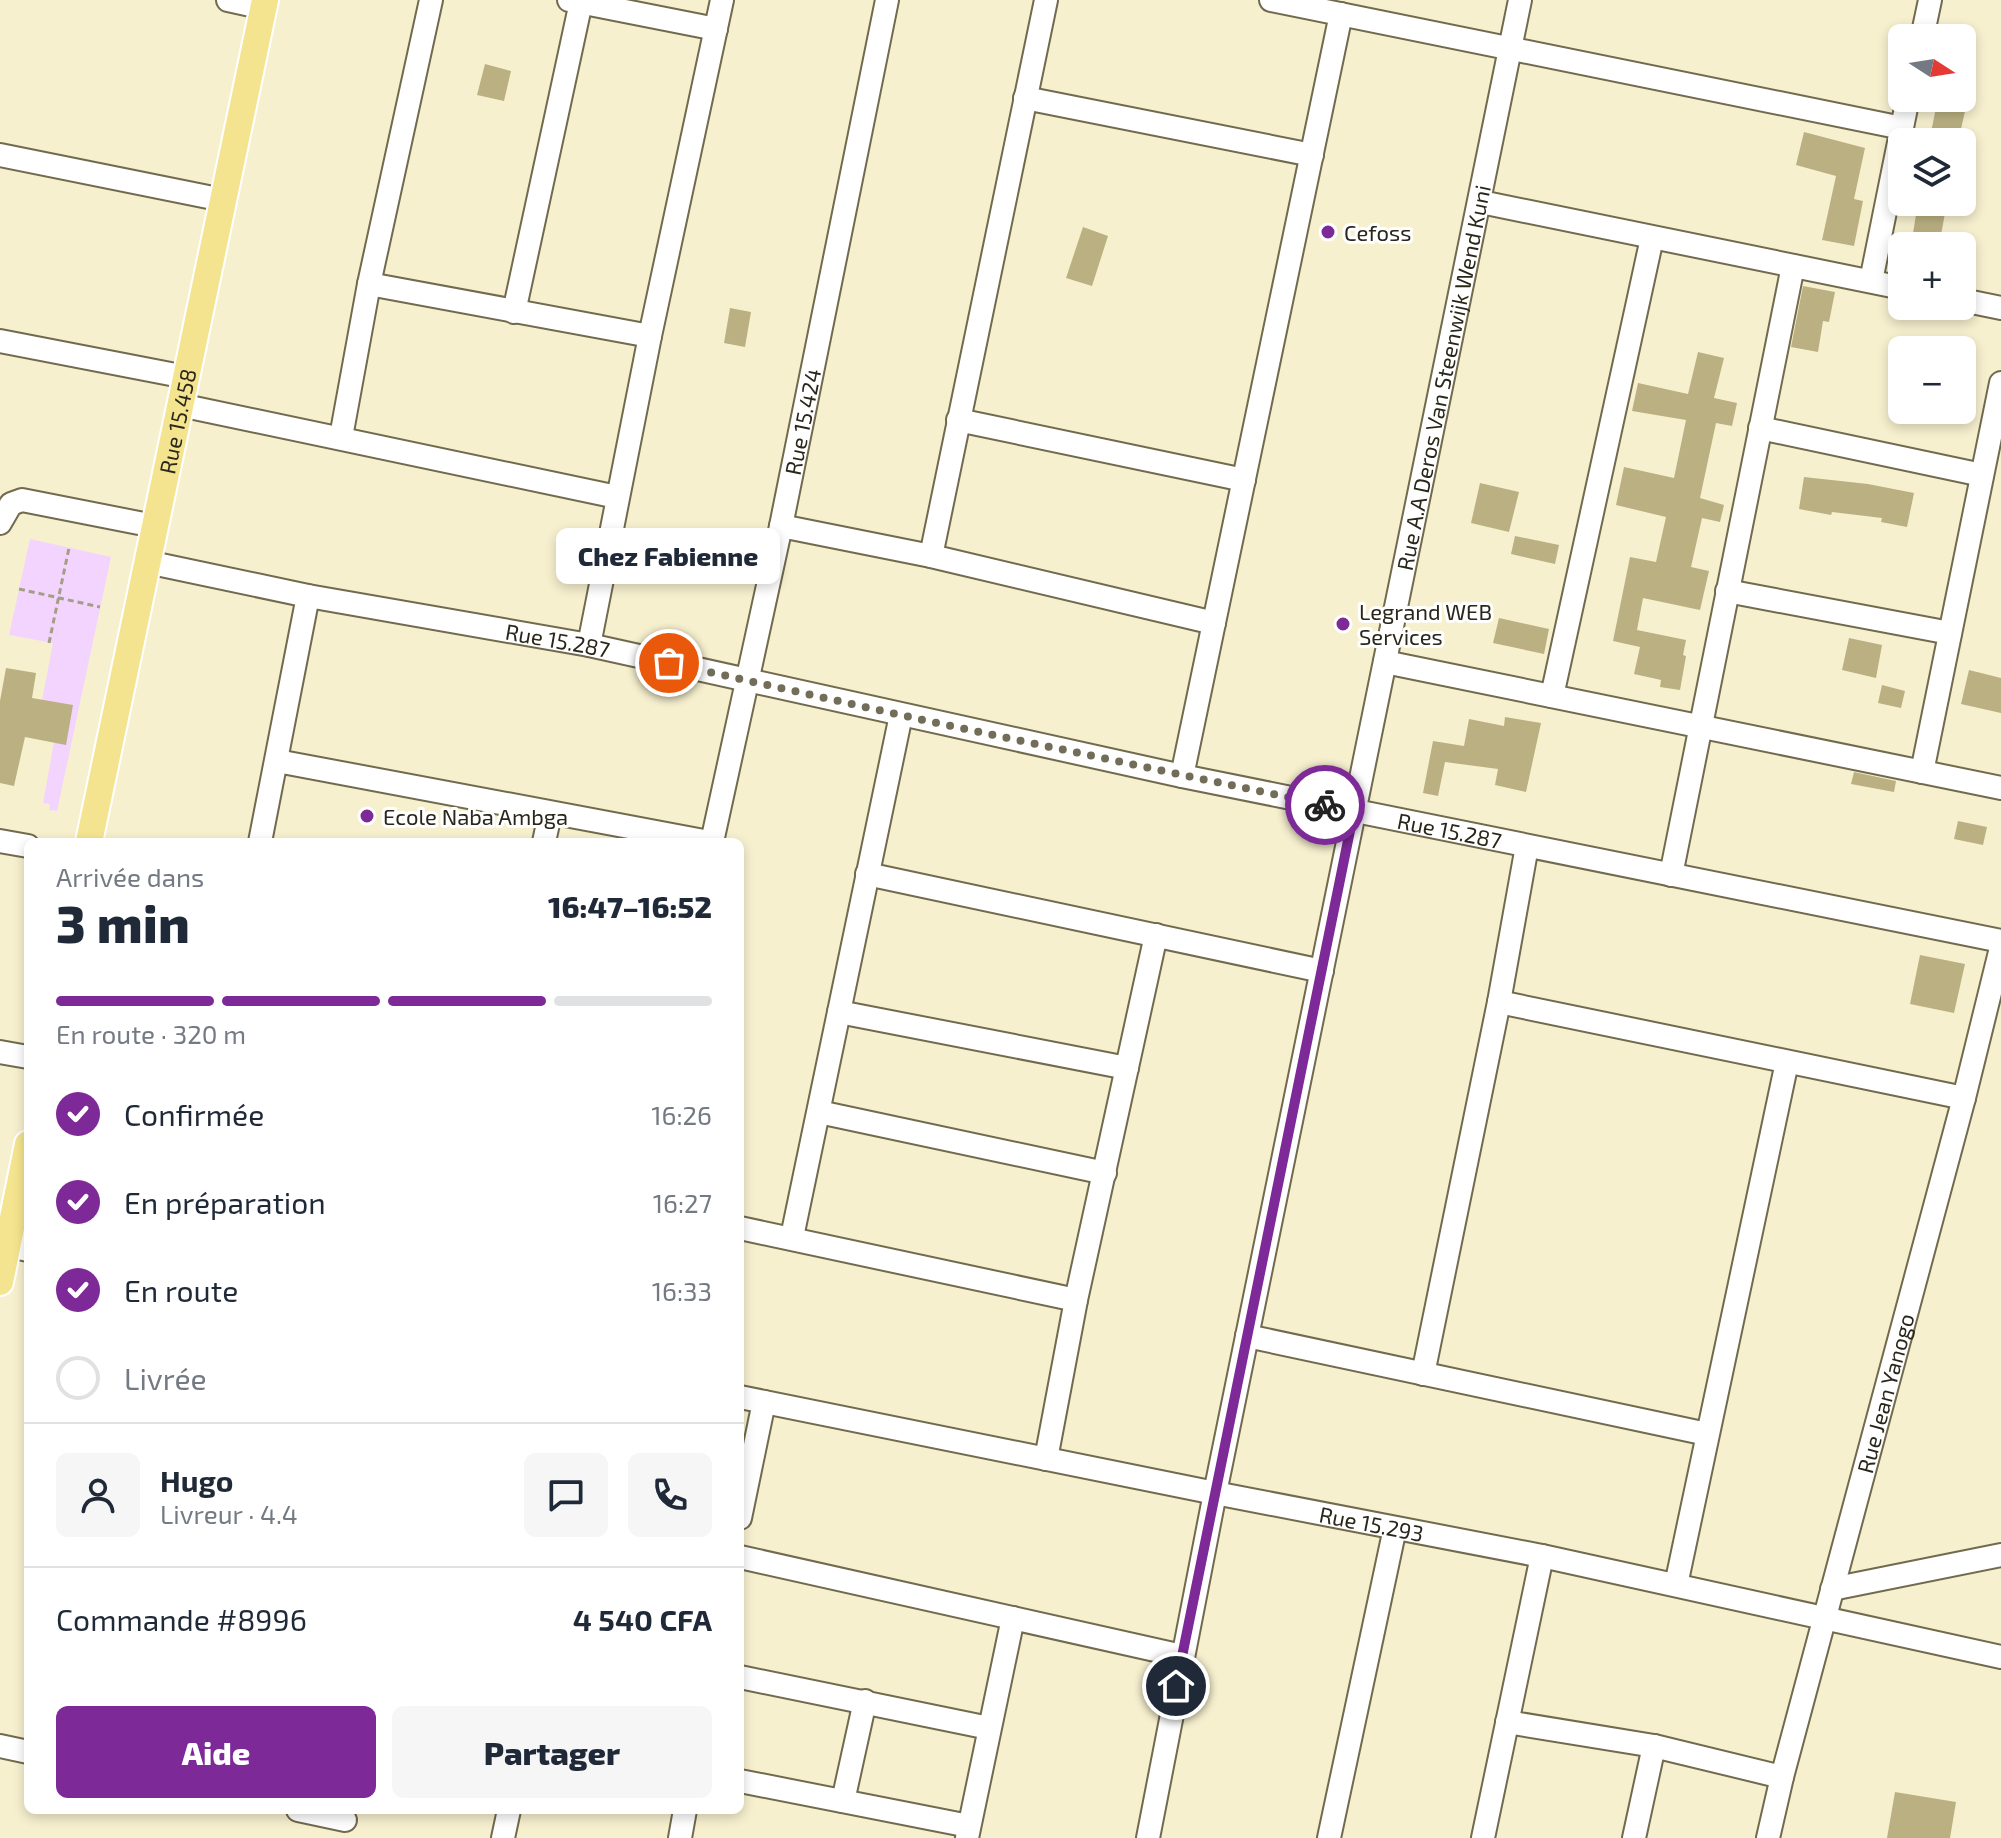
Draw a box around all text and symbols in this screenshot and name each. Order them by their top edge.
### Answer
north arrow [1888,24,1976,112]
map controls [1888,24,1976,424]
button: layers [1888,128,1976,216]
street label: Rue A.A Deros Van Steenwijk Wend Kuni [1391,182,1495,573]
place label: Cefoss [1344,219,1411,245]
marker: Cefoss [1319,223,1337,241]
button: + [1888,232,1976,320]
button: − [1888,336,1976,424]
street label: Rue 15.458 [153,366,201,476]
street label: Rue 15.424 [779,366,825,477]
callout: Chez Fabienne [557,527,781,583]
text: Chez Fabienne [578,540,758,571]
place label: Legrand WEB Services [1359,598,1492,649]
marker: Legrand WEB Services [1334,615,1352,633]
street label: Rue 15.287 [503,618,612,662]
pin [635,629,703,697]
icon: bag [647,641,691,685]
courier [1285,765,1365,845]
icon: bike [1303,783,1347,827]
place label: Ecole Naba Ambga [383,803,568,829]
marker: Ecole Naba Ambga [358,807,376,825]
street label: Rue 15.287 [1395,807,1504,853]
text: Arrivée dans [56,861,204,892]
text: 16:47–16:52 [548,888,712,924]
text: 3 min [56,891,190,953]
text: En route · 320 m [56,1018,246,1049]
icon: check [56,1092,100,1136]
text: Confirmée [124,1096,264,1132]
text: 16:26 [651,1099,712,1130]
icon: check [56,1180,100,1224]
text: En préparation [124,1184,326,1220]
text: 16:27 [653,1187,712,1218]
icon: check [56,1268,100,1312]
text: En route [124,1272,238,1308]
text: 16:33 [652,1275,712,1306]
street label: Rue Jean Yanogo [1851,1310,1919,1476]
text: Livrée [124,1360,207,1396]
button: person [56,1453,140,1537]
button: chat [524,1453,608,1537]
button: phone [628,1453,712,1537]
text: Hugo [160,1462,234,1498]
text: Livreur · 4.4 [160,1498,298,1529]
street label: Rue 15.293 [1317,1500,1426,1546]
text: Commande #8996 [56,1601,307,1637]
text: 4 540 CFA [573,1601,712,1637]
pin [1142,1652,1210,1720]
icon: home [1154,1664,1198,1708]
button: Aide [56,1706,376,1798]
button: Partager [392,1706,712,1798]

